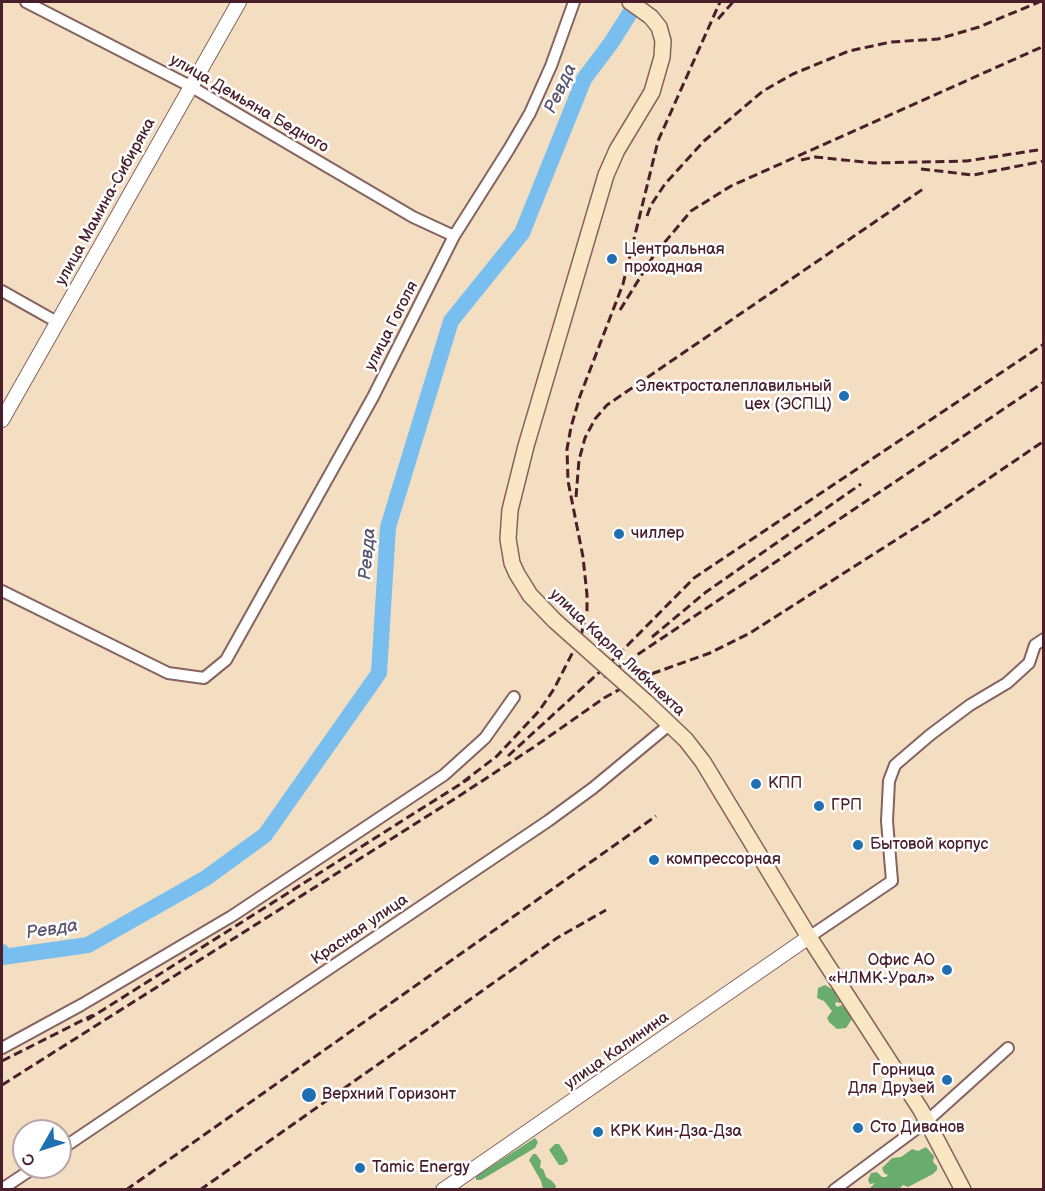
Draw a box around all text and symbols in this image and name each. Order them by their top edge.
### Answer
street label: улица Демьяна Бедного [166,51,332,157]
water label: Ревда [540,61,582,117]
street label: улица Мамина-Сибиряка [52,115,160,289]
place label: Центральная проходная [624,240,725,278]
marker: Центральная проходная [605,252,619,266]
street label: улица Гоголя [361,278,423,374]
place label: Электросталеплавильный цех (ЭСПЦ) [636,377,832,415]
marker: Электросталеплавильный цех (ЭСПЦ) [837,389,851,403]
place label: чиллер [631,524,684,544]
water label: Ревда [355,527,381,581]
marker: чиллер [612,527,626,541]
street label: улица Карла Либкнехта [545,585,689,721]
place label: КПП [768,774,802,794]
marker: КПП [749,777,763,791]
place label: ГРП [831,796,862,816]
marker: ГРП [812,799,826,813]
place label: Бытовой корпус [870,835,988,855]
marker: Бытовой корпус [851,838,865,852]
place label: компрессорная [666,850,781,870]
marker: компрессорная [647,853,661,867]
street label: Красная улица [308,891,412,969]
water label: Ревда [24,915,80,945]
place label: Офис АО «НЛМК-Урал» [828,951,935,989]
marker: Офис АО «НЛМК-Урал» [940,963,954,977]
street label: улица Калинина [561,1008,673,1094]
place label: Горница Для Друзей [848,1061,935,1099]
marker: Горница Для Друзей [940,1073,954,1087]
place label: Верхний Горизонт [322,1085,456,1105]
marker: Верхний Горизонт [300,1086,318,1104]
place label: Сто Диванов [870,1118,964,1138]
north arrow [12,1119,72,1179]
marker: Сто Диванов [851,1121,865,1135]
place label: КРК Кин-Дза-Дза [610,1122,742,1142]
marker: КРК Кин-Дза-Дза [591,1125,605,1139]
text: С [18,1149,40,1170]
place label: Tamic Energy [372,1158,470,1178]
marker: Tamic Energy [353,1161,367,1175]

